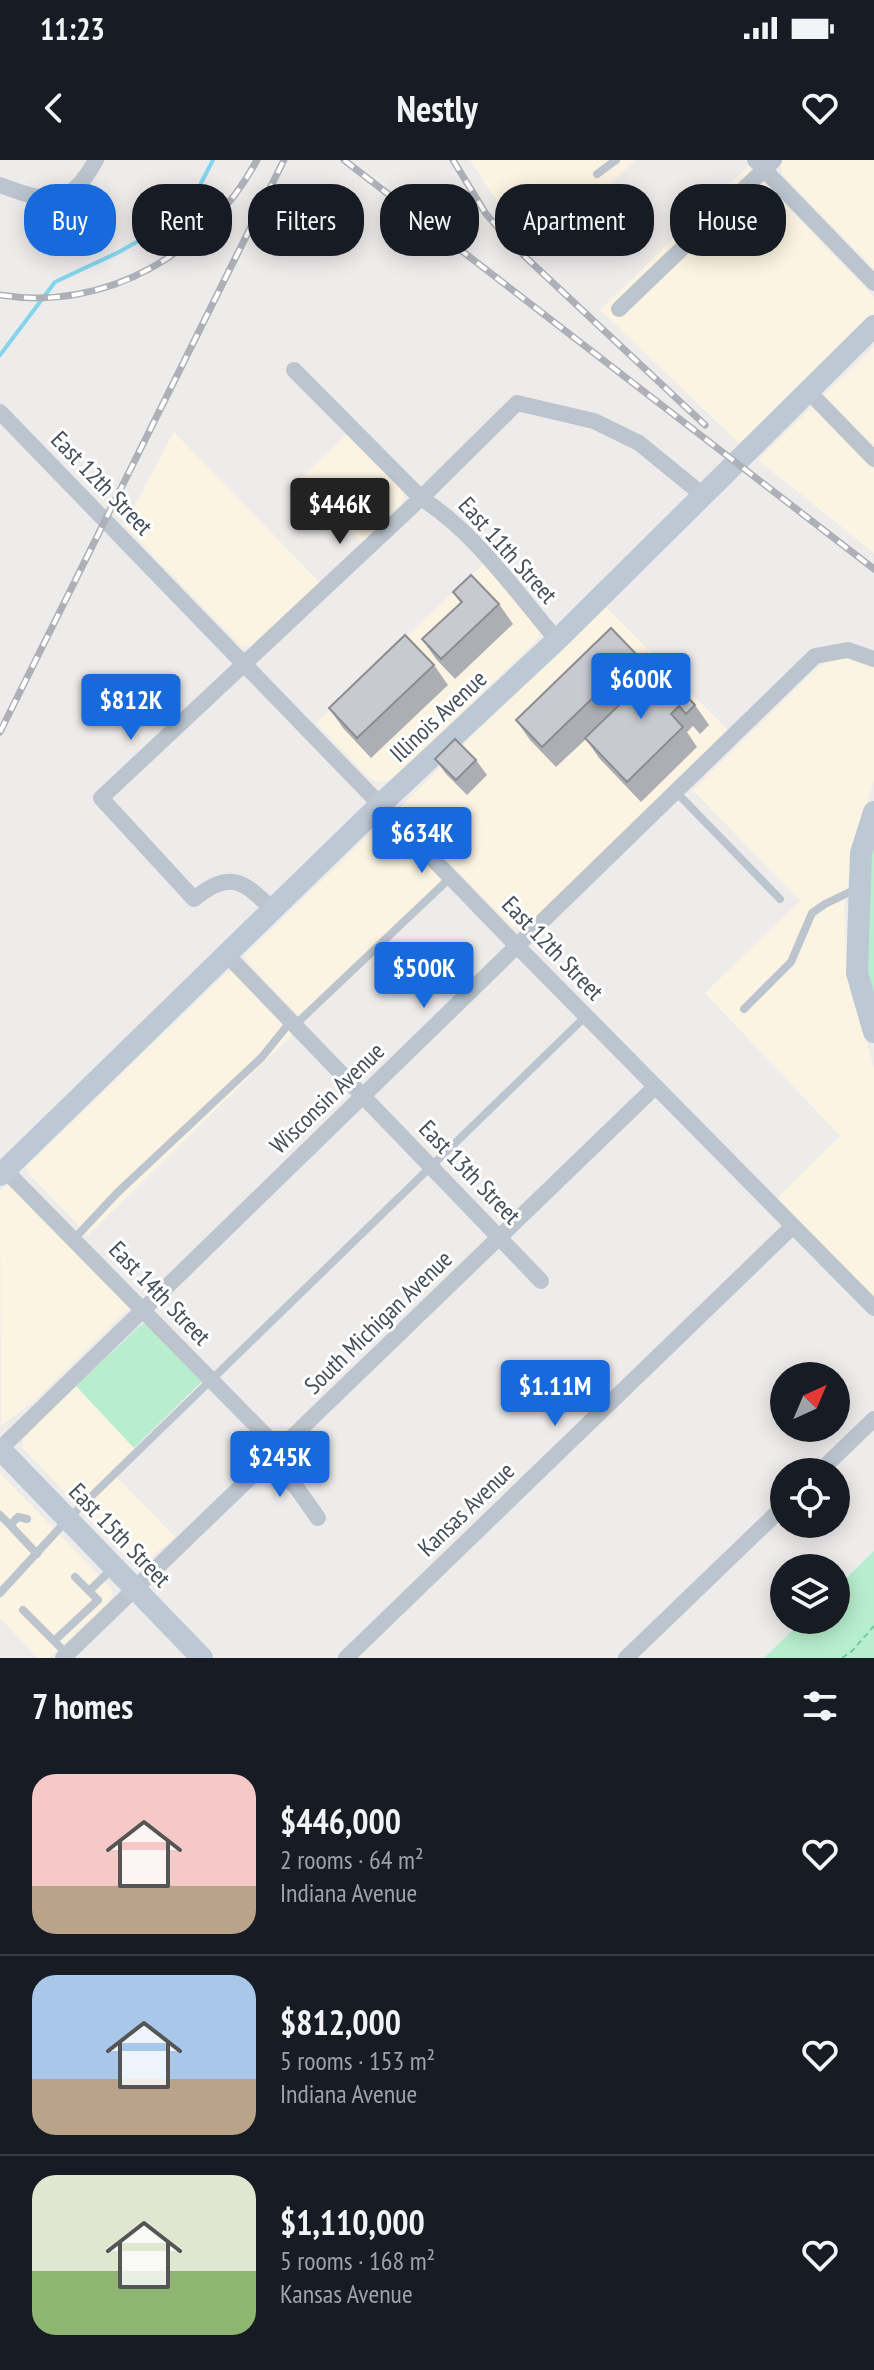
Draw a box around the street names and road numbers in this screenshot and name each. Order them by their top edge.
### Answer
street label: East 12th Street [45,424,160,542]
street label: East 11th Street [452,490,564,610]
street label: Illinois Avenue [383,663,493,769]
street label: East 12th Street [496,889,611,1007]
street label: Wisconsin Avenue [263,1036,391,1160]
street label: East 13th Street [413,1113,528,1231]
street label: East 14th Street [103,1234,218,1352]
street label: South Michigan Avenue [298,1244,458,1400]
street label: Kansas Avenue [411,1455,521,1563]
street label: East 15th Street [63,1476,178,1594]

